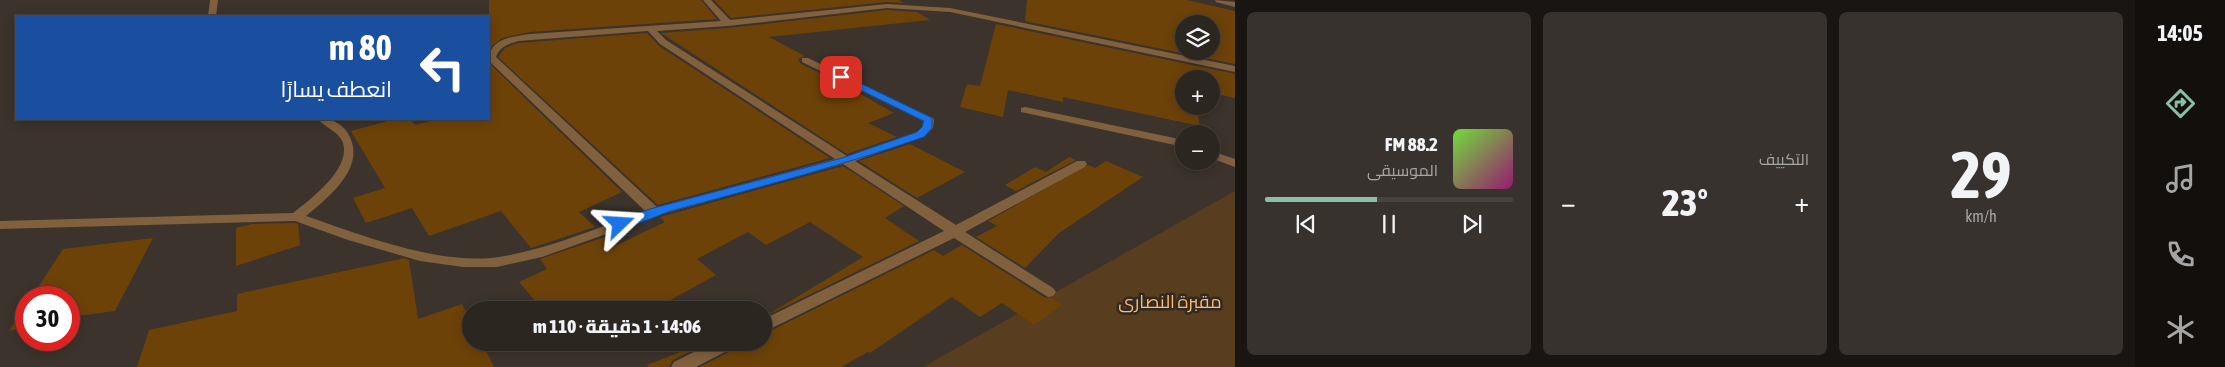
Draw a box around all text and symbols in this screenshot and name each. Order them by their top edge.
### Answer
map controls [1175,15,1220,170]
button: layers [1175,15,1220,60]
text: 14:05 [2157,20,2203,46]
text: 80 m [329,27,392,67]
icon: left [410,35,475,100]
pin [820,56,862,98]
icon: arrive [827,63,855,91]
button: + [1175,70,1220,115]
text: انعطف يسارًا [281,76,392,102]
icon: directions [2163,86,2198,121]
button: − [1175,125,1220,170]
text: 88.2 FM [1385,133,1438,155]
text: 29 [1950,137,2012,212]
text: التكييف [1759,150,1809,168]
text: الموسيقى [1367,161,1438,179]
icon: music [2163,161,2198,196]
text: 23° [1662,181,1708,224]
text: − [1561,186,1576,218]
text: + [1794,186,1809,218]
position arrow [593,197,645,249]
text: km/h [1965,207,1997,225]
icon: previous [1292,210,1320,238]
icon: pause [1375,210,1403,238]
icon: next [1458,210,1486,238]
icon: phone [2163,237,2198,272]
speed limit sign: 30 [15,286,80,351]
park label: مقبرة النصارى [1118,291,1222,313]
icon: climate [2163,312,2198,347]
text: 14:06 · 1 دقيقة · 110 m [533,315,701,337]

